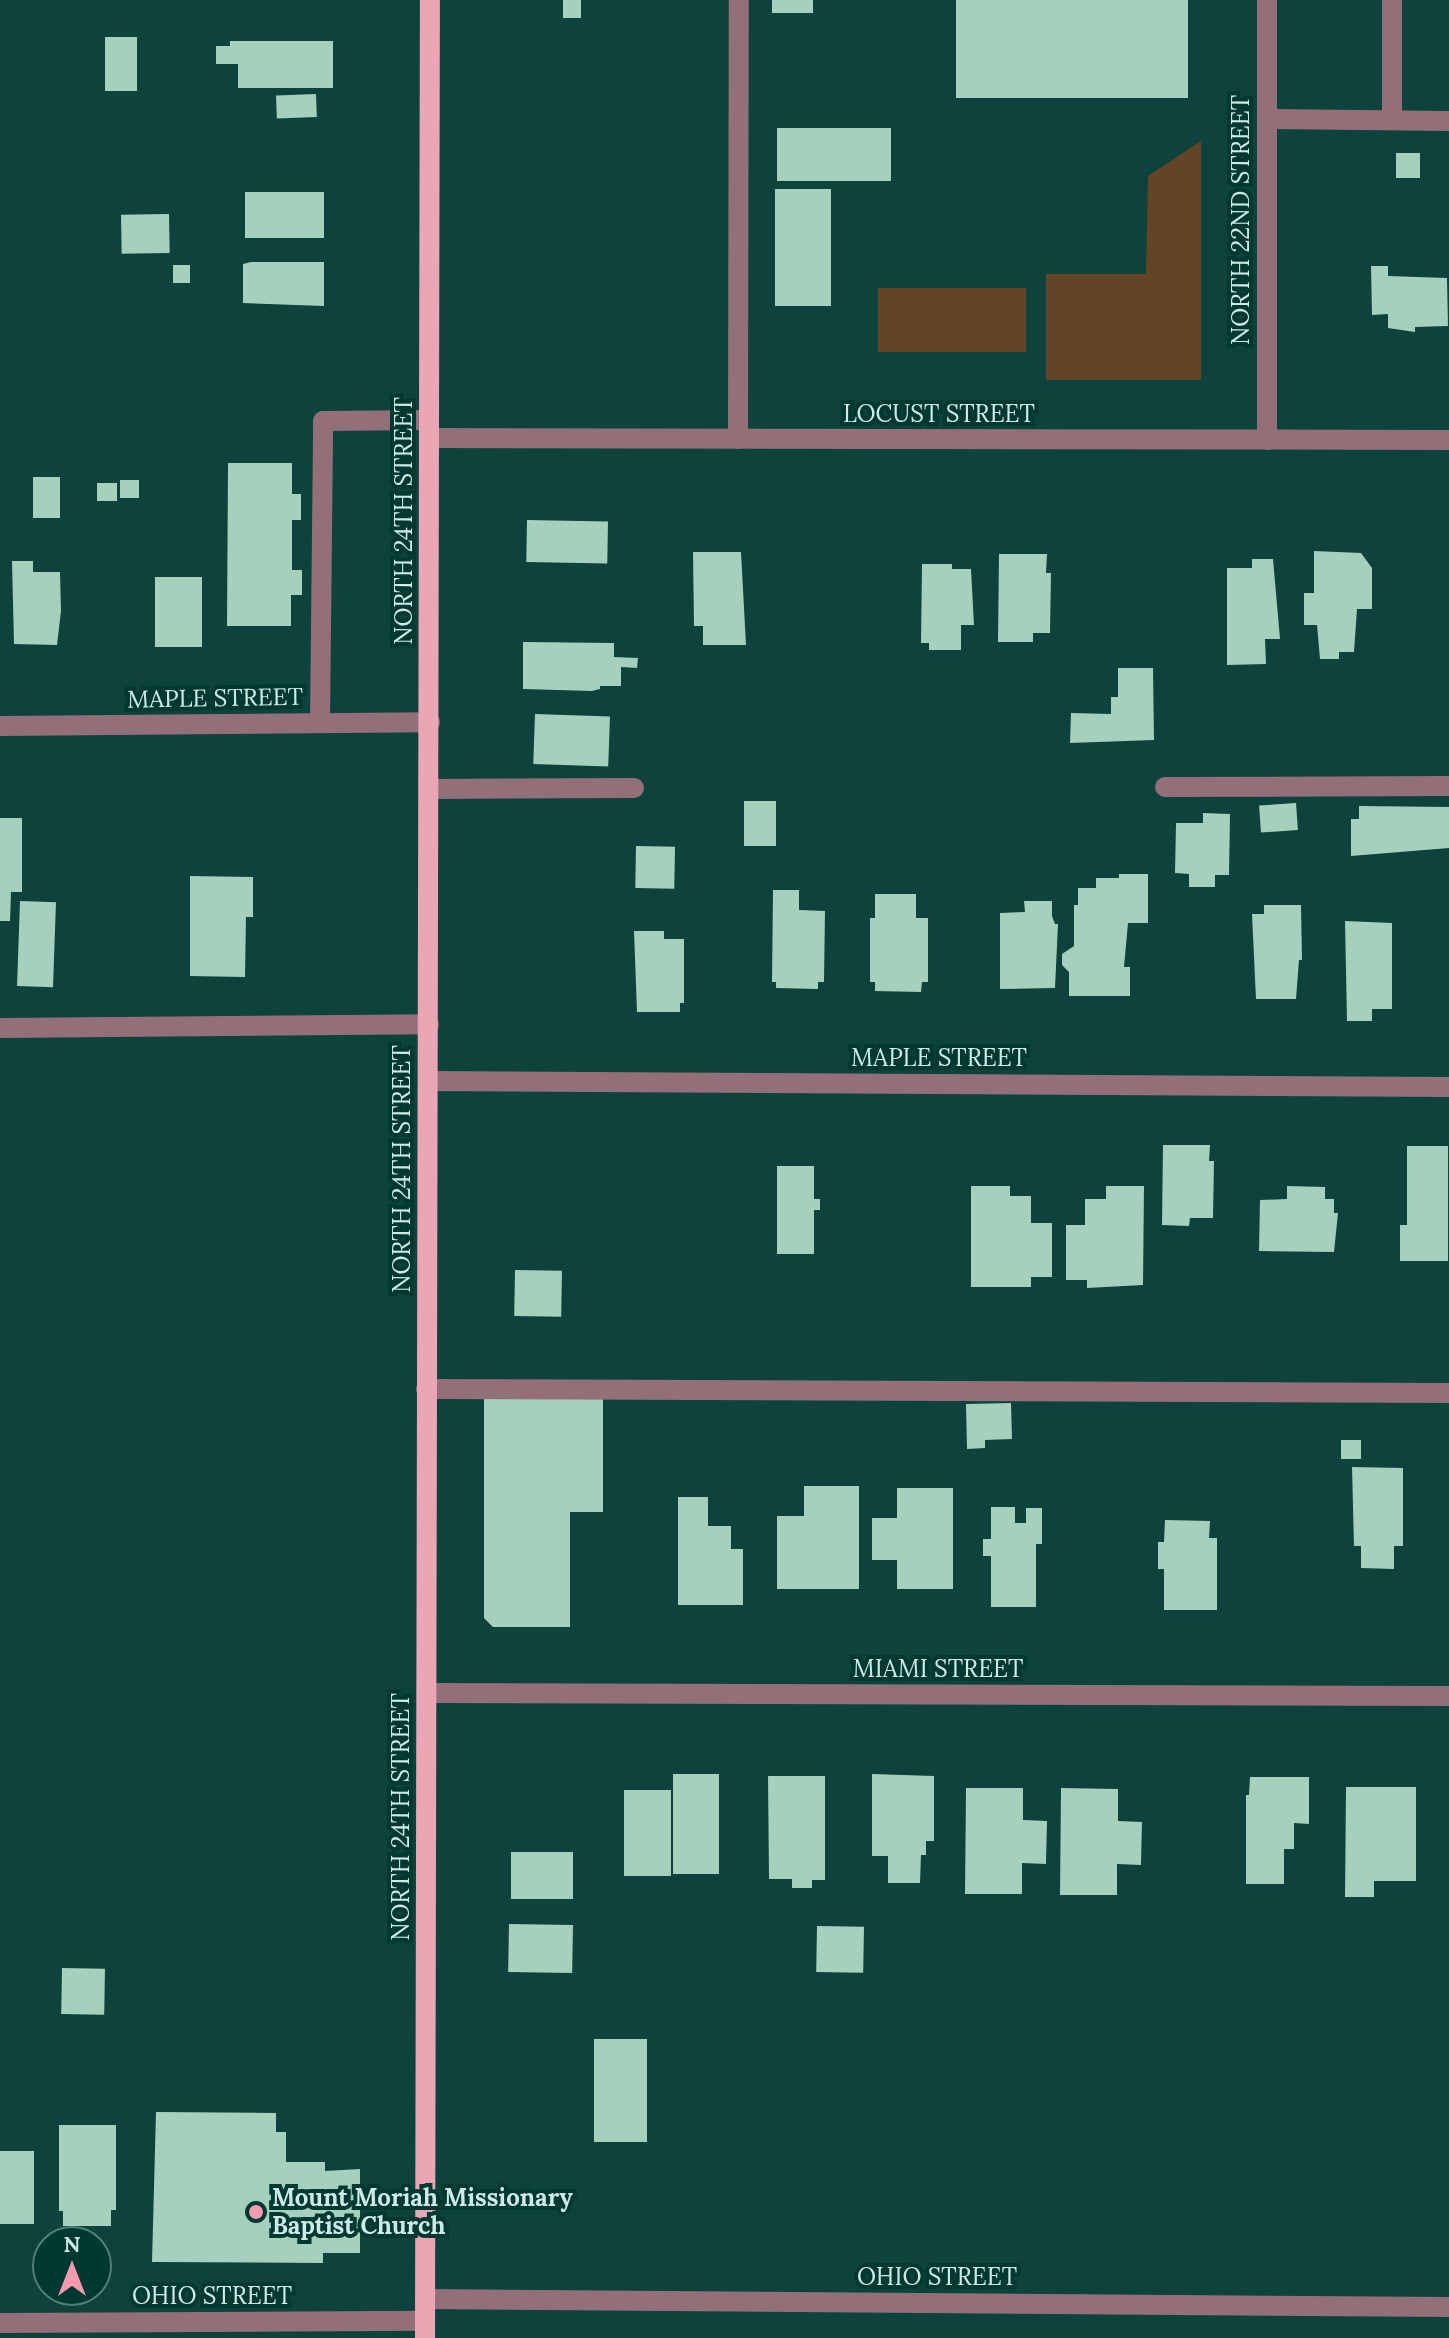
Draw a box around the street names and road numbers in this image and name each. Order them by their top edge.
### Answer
street label: NORTH 22ND STREET [1227,95,1255,345]
street label: NORTH 24TH STREET [390,397,418,645]
street label: LOCUST STREET [843,400,1035,428]
street label: MAPLE STREET [127,682,303,714]
street label: MAPLE STREET [851,1044,1027,1072]
street label: NORTH 24TH STREET [388,1045,416,1293]
street label: MIAMI STREET [853,1655,1023,1683]
street label: NORTH 24TH STREET [387,1693,415,1941]
street label: OHIO STREET [857,2263,1017,2291]
street label: OHIO STREET [132,2282,292,2310]

